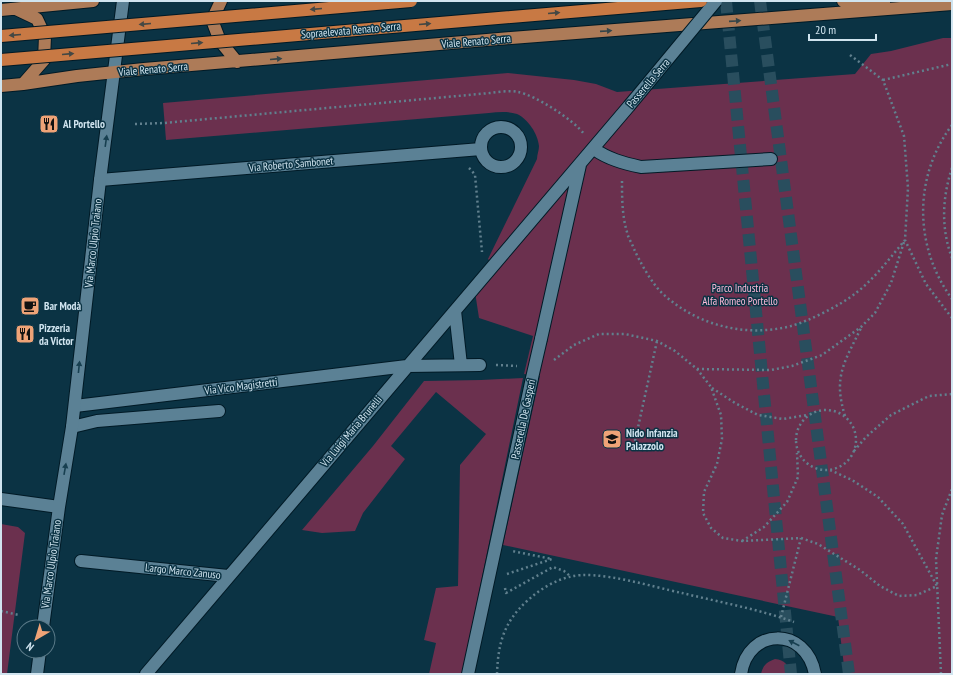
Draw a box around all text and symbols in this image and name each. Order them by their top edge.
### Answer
one-way arrow [310,6,322,12]
one-way arrow [548,10,560,17]
scale bar [809,16,876,42]
one-way arrow [729,17,741,24]
street label: Sopraelevata Renato Serra [301,19,401,41]
one-way arrow [139,20,151,27]
one-way arrow [418,21,431,28]
text: 20 m [815,22,836,37]
one-way arrow [600,27,612,34]
one-way arrow [9,31,21,38]
street label: Viale Renato Serra [440,31,511,51]
one-way arrow [191,40,203,47]
one-way arrow [62,51,74,58]
one-way arrow [270,55,282,62]
street label: Passerella Serra [623,55,673,111]
street label: Viale Renato Serra [117,59,188,79]
restaurant icon: Al Portello [38,113,60,135]
place label: Al Portello [62,117,105,131]
one-way arrow [103,135,109,147]
street label: Via Roberto Sambonet [247,153,334,175]
street label: Via Marco Ulpio Traiano [81,198,105,289]
park label: Parco Industria Alfa Romeo Portello [702,281,778,308]
cafe icon: Bar Modà [19,295,41,317]
place label: Bar Modà [44,299,82,313]
place label: Pizzeria da Victor [39,321,74,348]
restaurant icon: Pizzeria da Victor [14,323,36,345]
one-way arrow [76,361,83,373]
street label: Via Vico Magistretti [203,375,278,398]
street label: Passerella De Gasperi [508,378,538,460]
street label: Via Luigi Maria Brunelli [317,393,385,470]
place label: Nido Infanzia Palazzolo [626,426,678,453]
school or university icon: Nido Infanzia Palazzolo [601,428,623,450]
one-way arrow [63,463,69,475]
street label: Via Marco Ulpio Traiano [38,518,64,610]
street label: Largo Marco Zanuso [145,560,222,582]
north arrow [16,619,56,659]
text: N [23,640,36,654]
one-way arrow [789,640,800,647]

